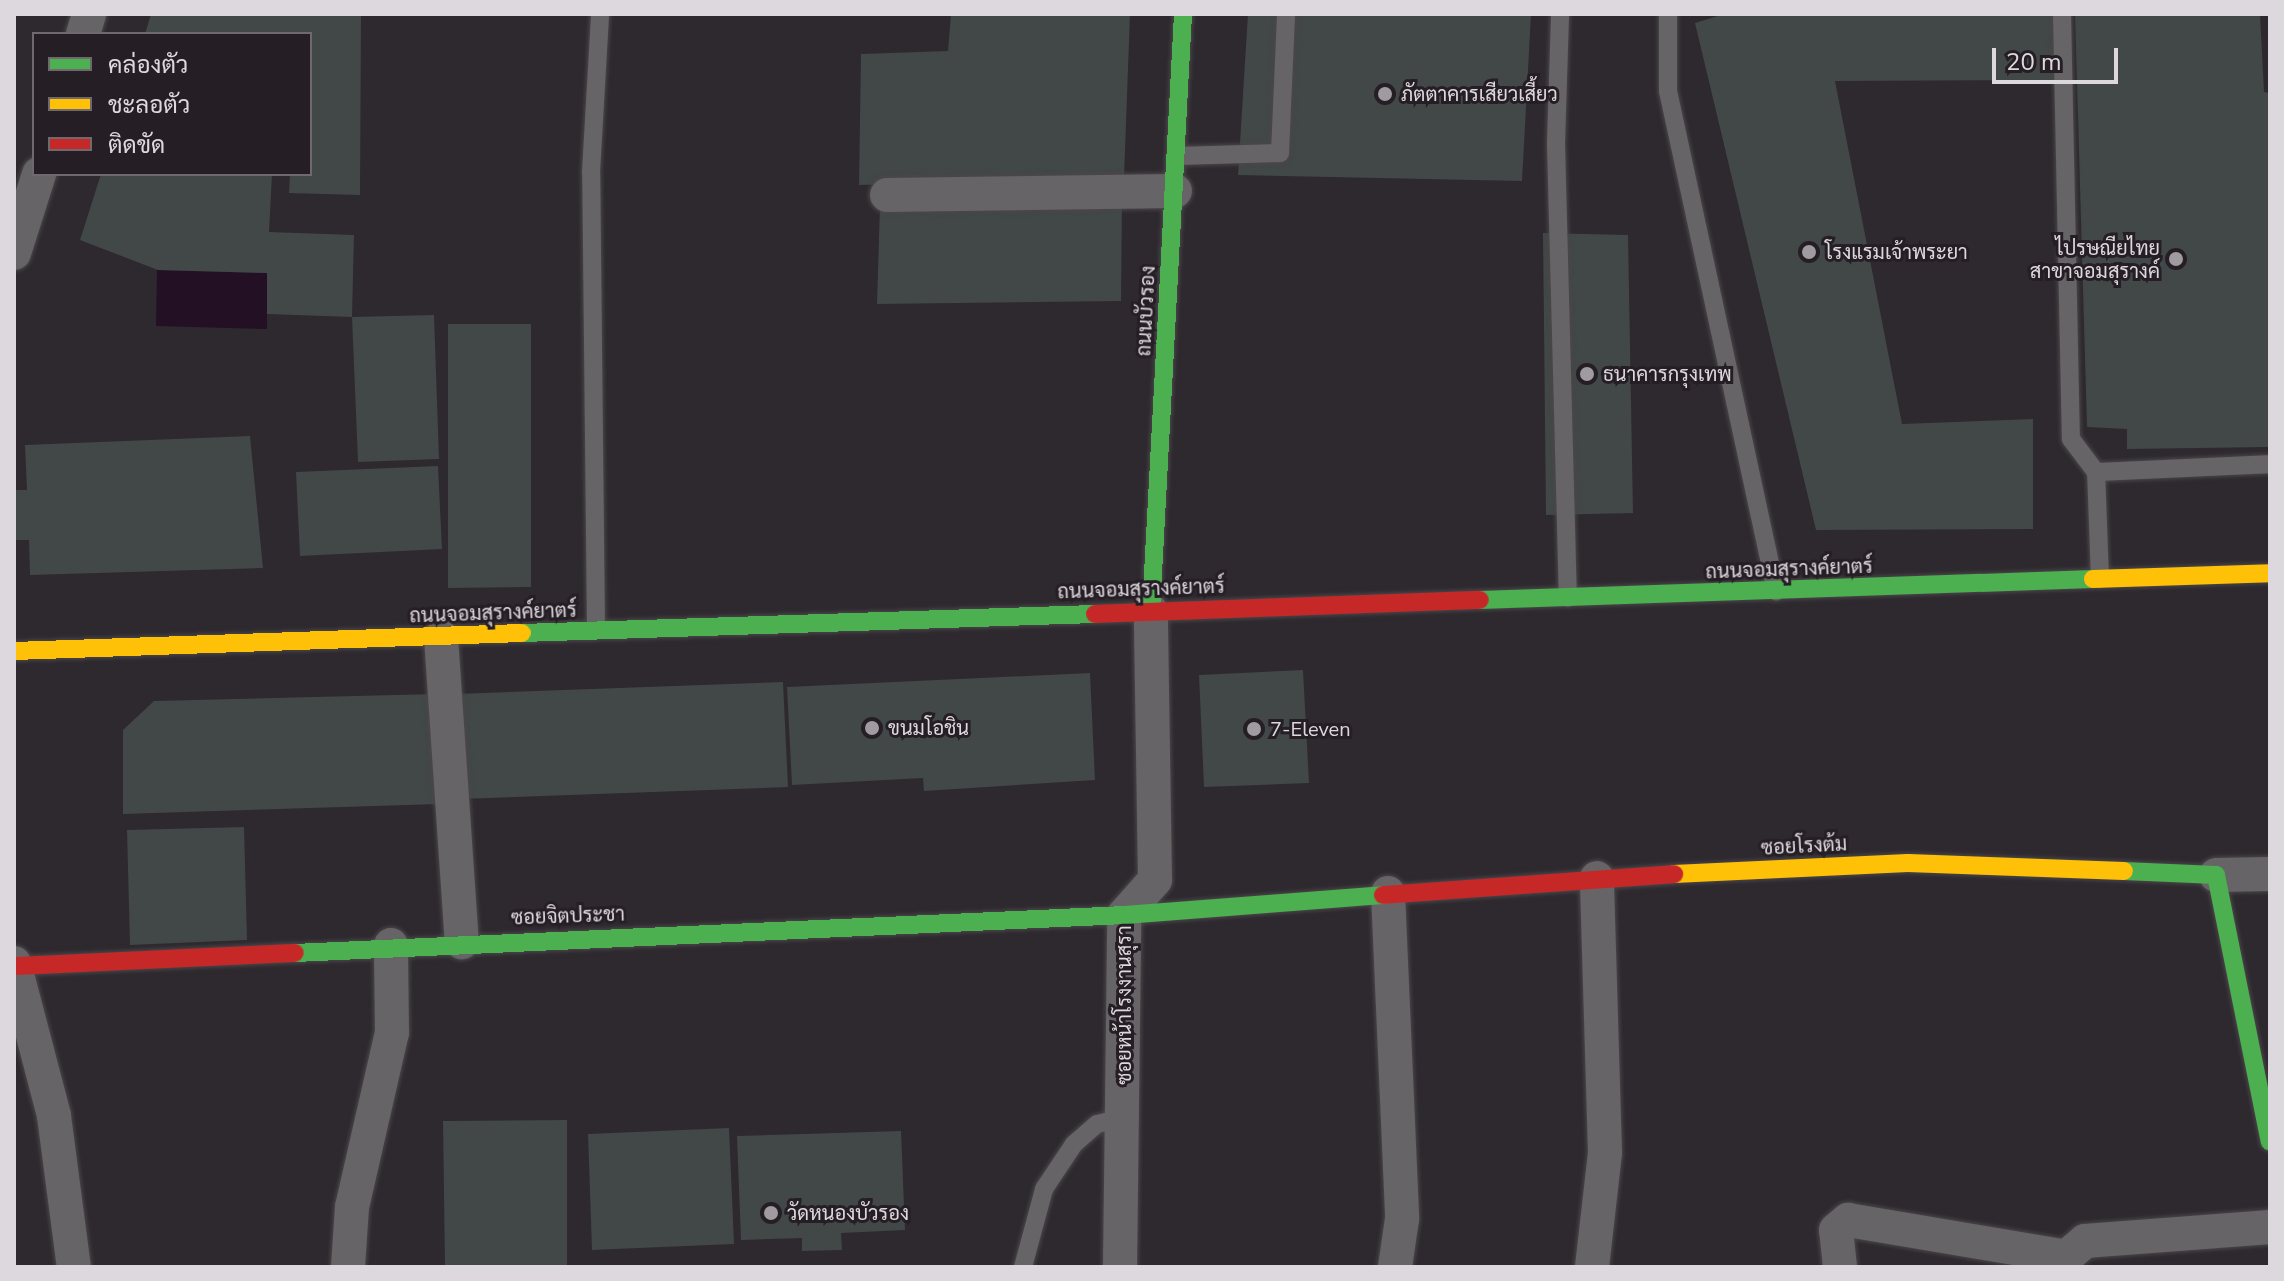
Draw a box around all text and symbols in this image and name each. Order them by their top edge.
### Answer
legend [32,32,312,176]
scale bar [1996,32,2122,82]
text: 20 m [2006,46,2062,78]
text: คล่องตัว [108,49,188,81]
place label: ภัตตาคารเสียวเสี้ยว [1401,82,1558,106]
marker: ภัตตาคารเสียวเสี้ยว [1376,85,1394,103]
text: ชะลอตัว [108,89,190,121]
text: ติดขัด [108,129,165,161]
place label: ไปรษณียไทย สาขาจอมสุรางค์ [2030,236,2160,283]
place label: โรงแรมเจ้าพระยา [1825,240,1968,264]
marker: โรงแรมเจ้าพระยา [1800,243,1818,261]
marker: ไปรษณียไทย สาขาจอมสุรางค์ [2167,250,2185,268]
street label: ถนนบัวรอง [1132,265,1160,357]
place label: ธนาคารกรุงเทพ [1603,362,1732,386]
marker: ธนาคารกรุงเทพ [1578,365,1596,383]
street label: ถนนจอมสุรางค์ยาตร์ [1705,554,1873,584]
street label: ถนนจอมสุรางค์ยาตร์ [1057,574,1225,604]
street label: ถนนจอมสุรางค์ยาตร์ [409,598,577,628]
place label: ขนมโอชิน [888,716,969,740]
place label: 7-Eleven [1270,717,1351,741]
marker: ขนมโอชิน [863,719,881,737]
marker: 7-Eleven [1245,720,1263,738]
street label: ซอยโรงต้ม [1760,832,1848,860]
street label: ซอยจิตประชา [511,902,625,930]
street label: ซอยหน้าโรงงานสุรา [1112,925,1136,1085]
place label: วัดหนองบัวรอง [787,1201,909,1225]
marker: วัดหนองบัวรอง [762,1204,780,1222]

